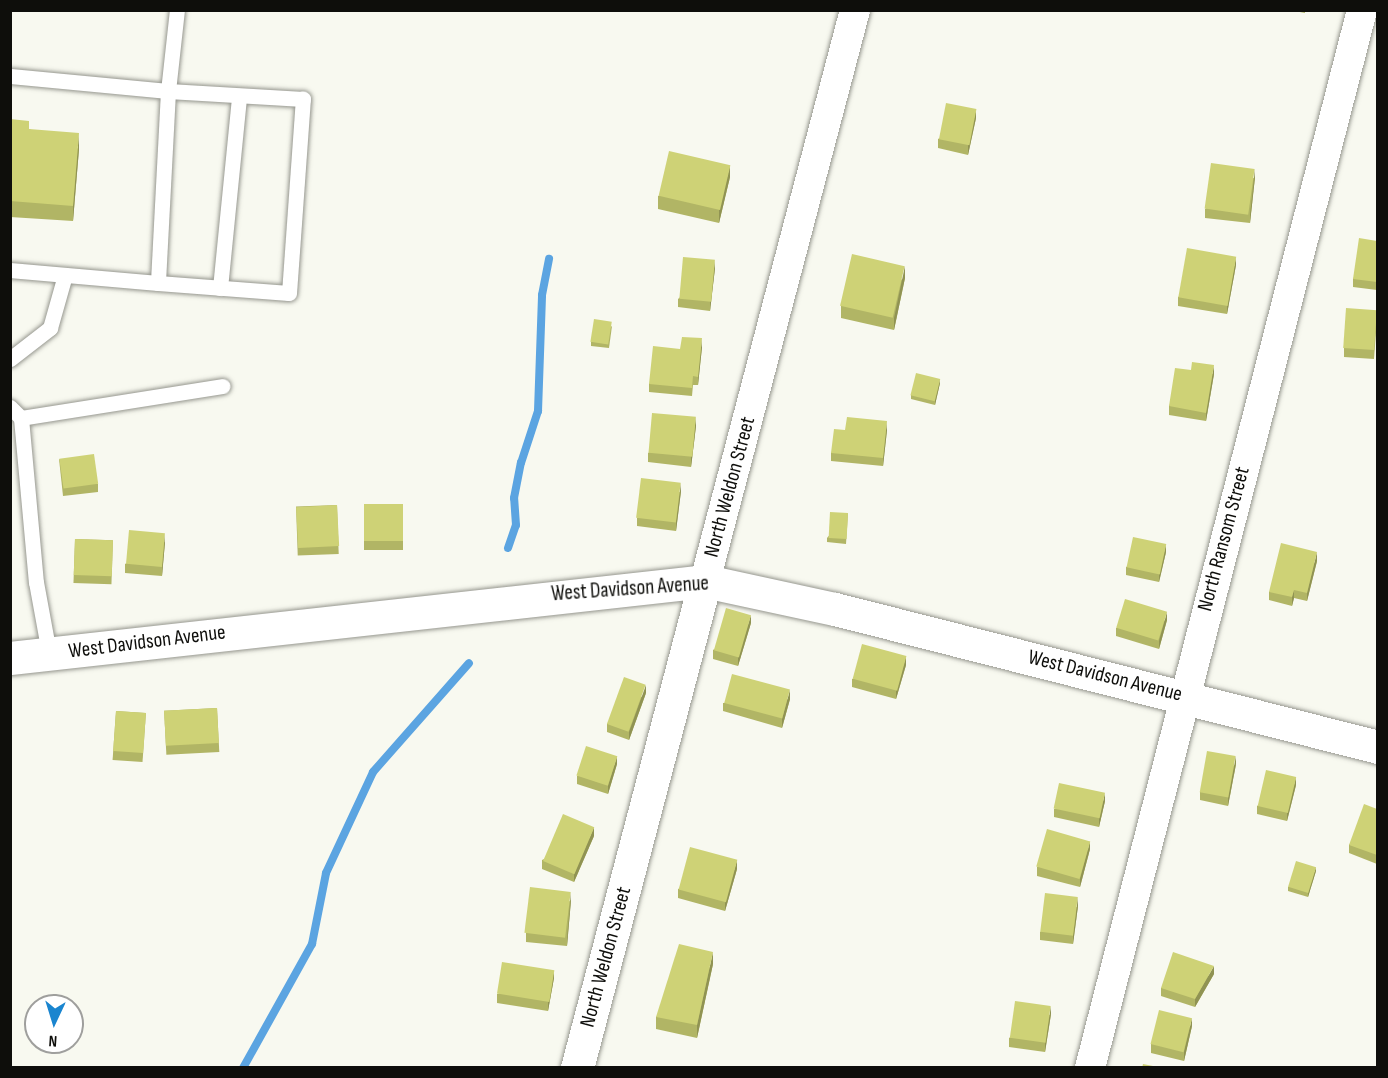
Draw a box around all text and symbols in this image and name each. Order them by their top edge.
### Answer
street label: North Weldon Street [699,414,761,560]
street label: North Ransom Street [1193,464,1255,614]
street label: West Davidson Avenue [550,571,710,607]
street label: West Davidson Avenue [67,620,227,664]
street label: West Davidson Avenue [1025,645,1185,707]
street label: North Weldon Street [575,884,637,1030]
north arrow [24,994,84,1054]
text: N [48,1031,58,1050]

